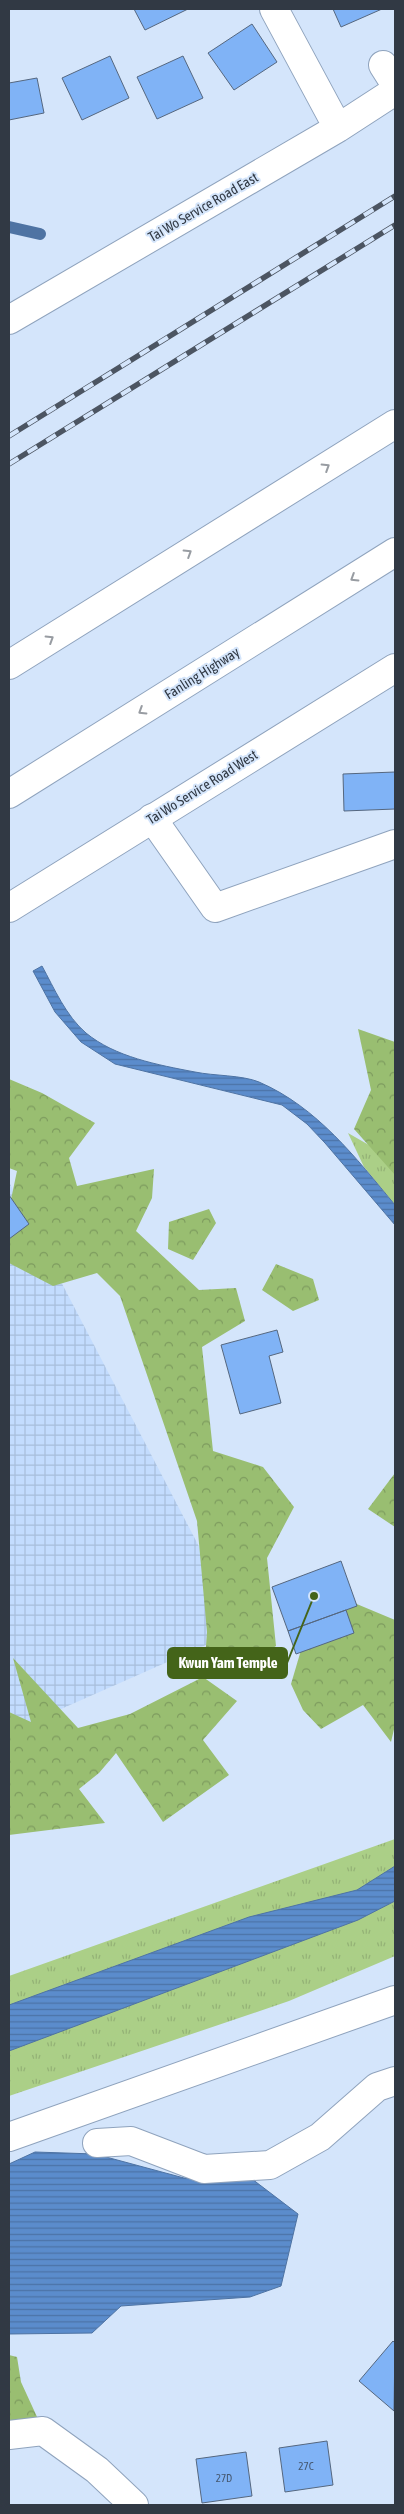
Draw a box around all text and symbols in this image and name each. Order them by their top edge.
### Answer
street label: Tai Wo Service Road East [145,169,261,245]
one-way arrow [320,464,329,474]
one-way arrow [182,550,191,559]
one-way arrow [350,572,359,582]
one-way arrow [45,636,54,646]
street label: Fanling Highway [162,644,242,702]
one-way arrow [138,704,147,714]
street label: Tai Wo Service Road West [144,746,260,828]
callout: Kwun Yam Temple [168,1648,287,1678]
text: Kwun Yam Temple [178,1654,278,1671]
house number: 27C [298,2460,314,2472]
house number: 27D [216,2472,232,2484]

